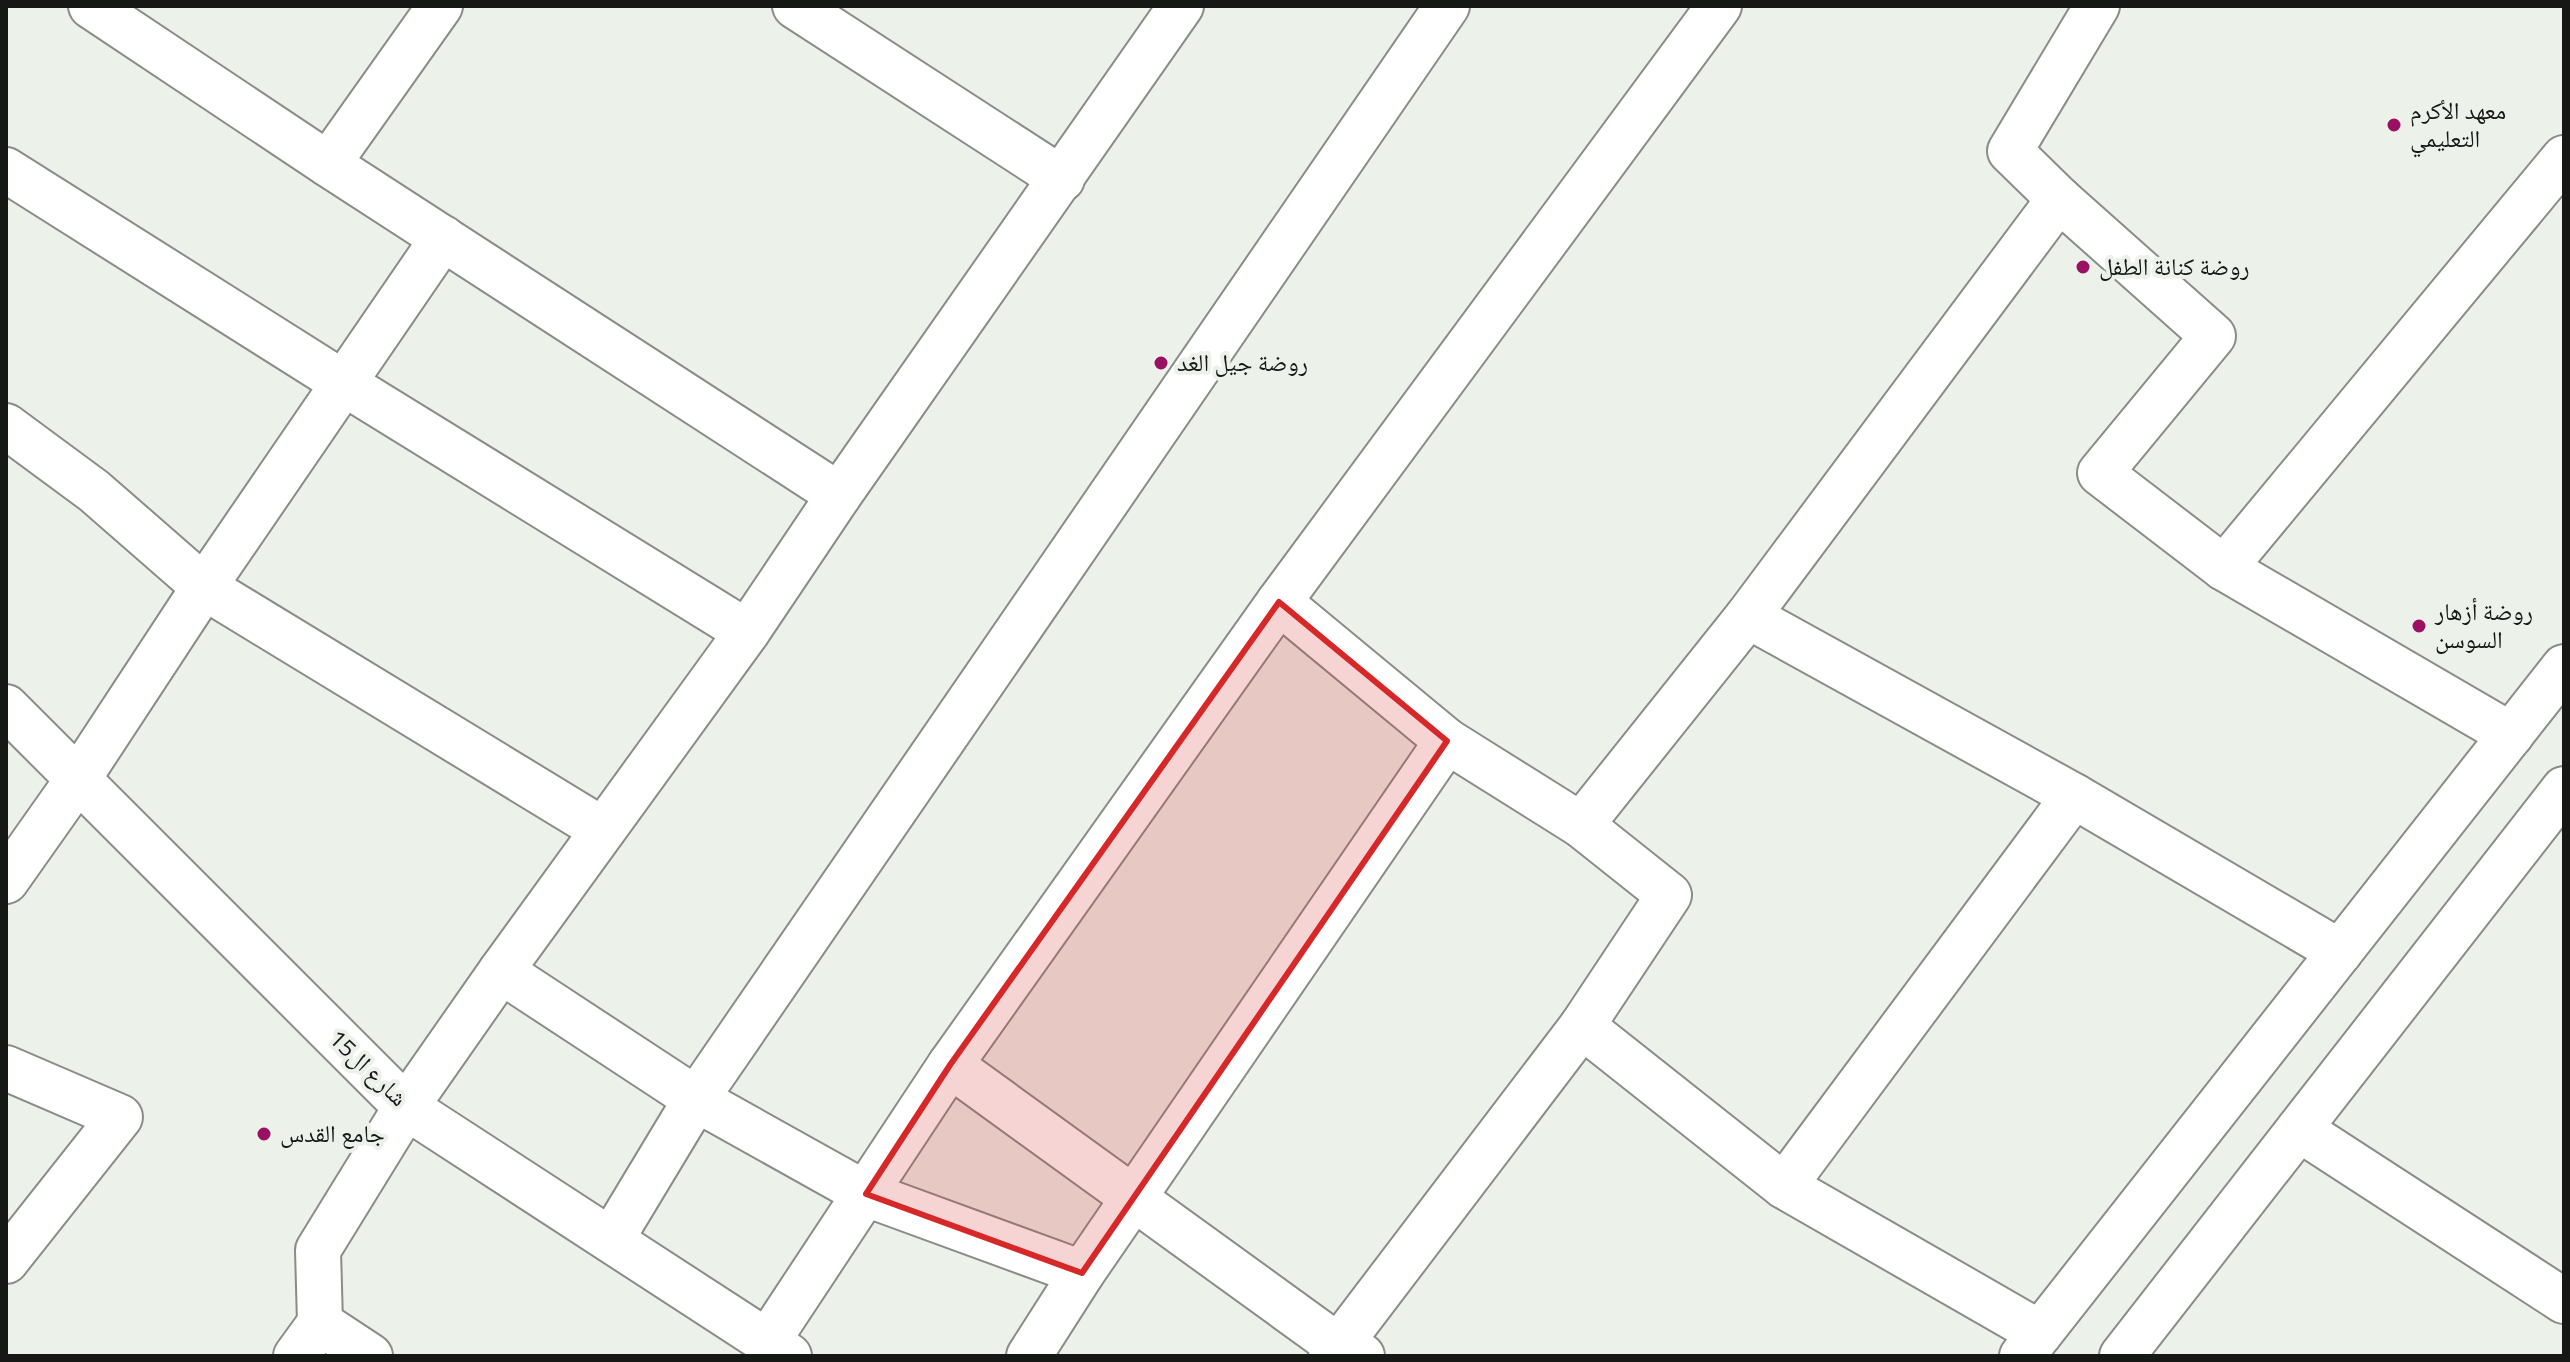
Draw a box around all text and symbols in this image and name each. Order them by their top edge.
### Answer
place label: معهد الأكرم التعليمي [2410,92,2506,158]
marker: معهد الأكرم التعليمي [2385,116,2403,134]
place label: روضة كنانة الطفل [2099,248,2250,284]
marker: روضة كنانة الطفل [2074,258,2092,276]
place label: روضة جيل الغد [1177,344,1308,380]
marker: روضة جيل الغد [1152,354,1170,372]
place label: روضة أزهار السوسن [2434,593,2533,657]
marker: روضة أزهار السوسن [2410,617,2428,635]
street label: شارع ال15 [321,1020,416,1114]
place label: جامع القدس [280,1115,385,1151]
marker: جامع القدس [255,1125,273,1143]

